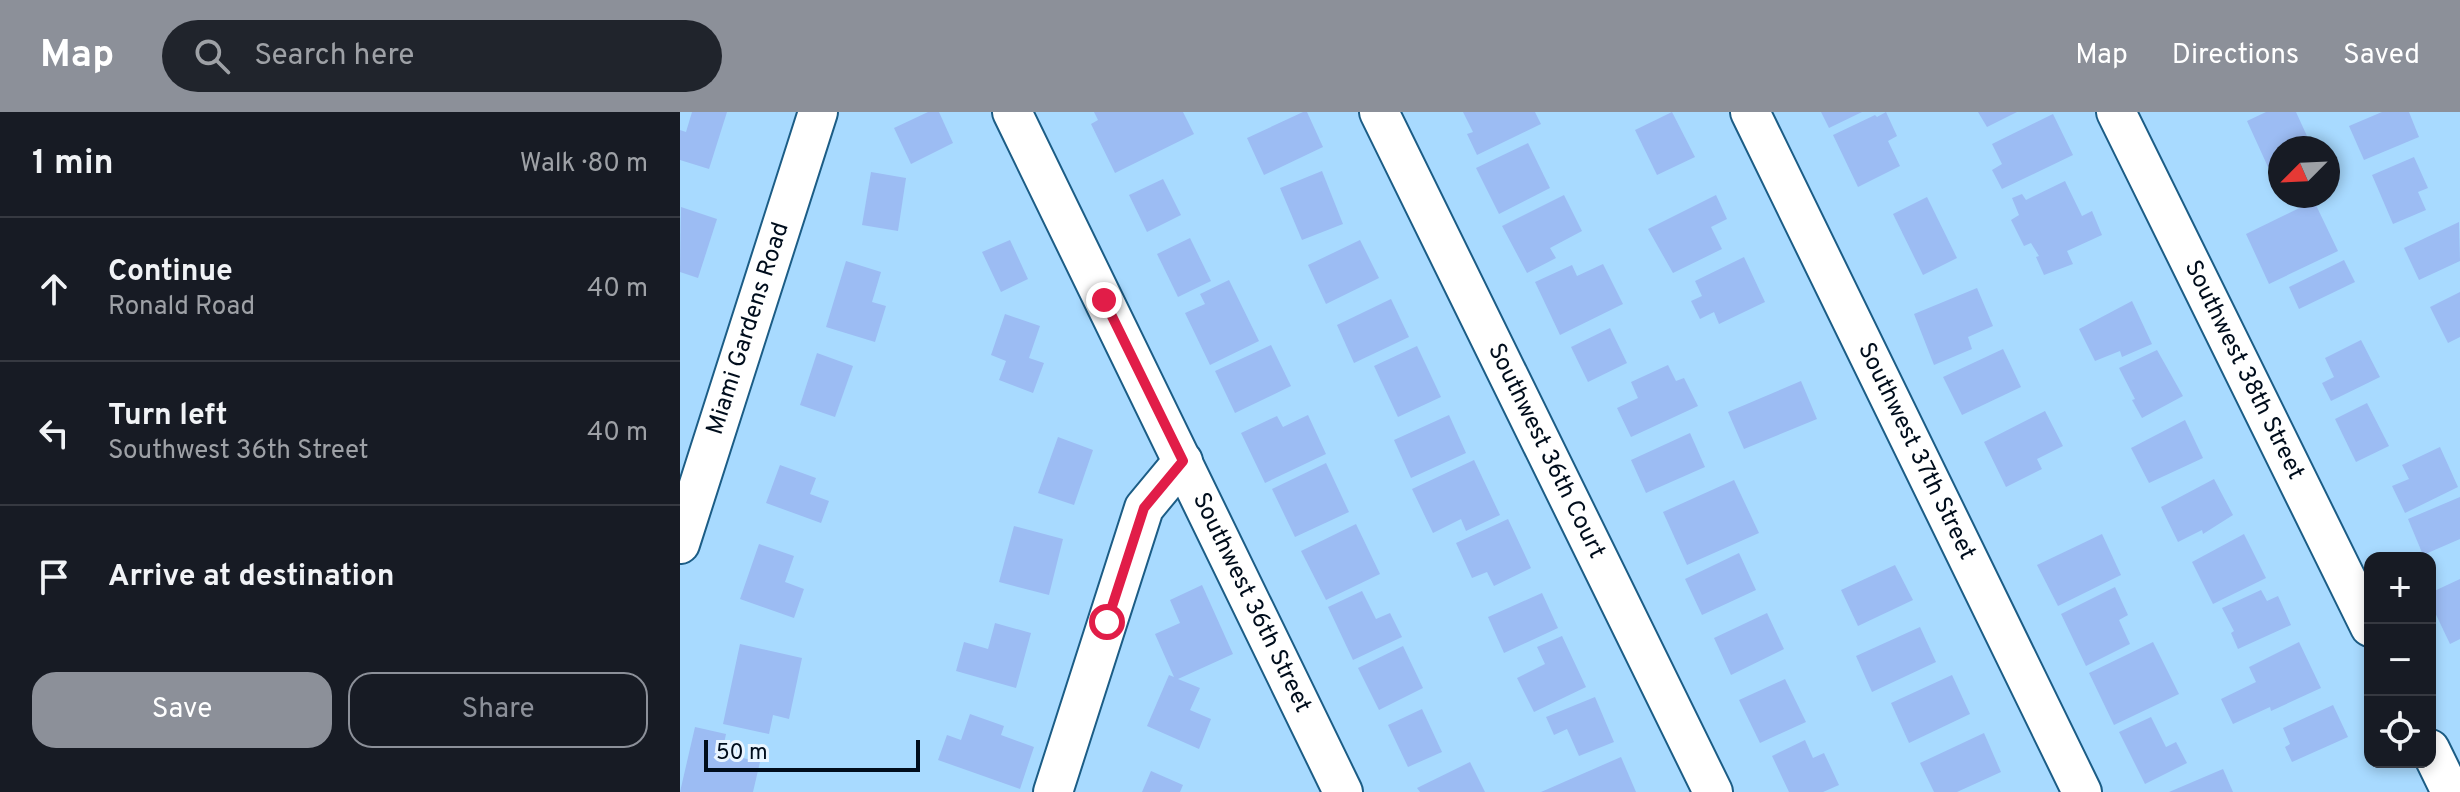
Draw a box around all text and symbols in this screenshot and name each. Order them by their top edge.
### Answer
search box [162,20,722,92]
text: Map [40,32,114,81]
icon: search [190,34,234,78]
text: Search here [254,38,414,75]
text: Map [2075,38,2128,74]
text: Directions [2172,38,2299,74]
text: Saved [2343,38,2420,74]
north arrow [2268,136,2340,208]
text: 1 min [32,143,114,186]
text: Walk · 80 m [520,148,648,181]
street label: Miami Gardens Road [701,219,797,439]
text: Continue [108,254,233,291]
street label: Southwest 38th Street [2177,256,2310,485]
icon: ahead [32,267,76,311]
text: 40 m [587,273,648,306]
route end [1086,282,1122,318]
text: Ronald Road [108,291,255,324]
street label: Southwest 37th Street [1850,338,1982,565]
street label: Southwest 36th Court [1480,339,1611,564]
text: Turn left [108,398,228,435]
icon: left [32,411,76,455]
text: 40 m [587,417,648,450]
text: Southwest 36th Street [108,435,369,468]
street label: Southwest 36th Street [1185,488,1317,718]
map controls [2364,552,2436,768]
button: + [2364,552,2436,624]
icon: arrive [32,555,76,599]
text: Arrive at destination [108,559,394,596]
route start [1089,604,1125,640]
button: − [2364,624,2436,696]
button: Save [32,672,332,748]
button: Share [348,672,648,748]
button: locate [2364,696,2436,768]
scale bar [704,736,920,772]
text: 50 m [716,740,768,767]

